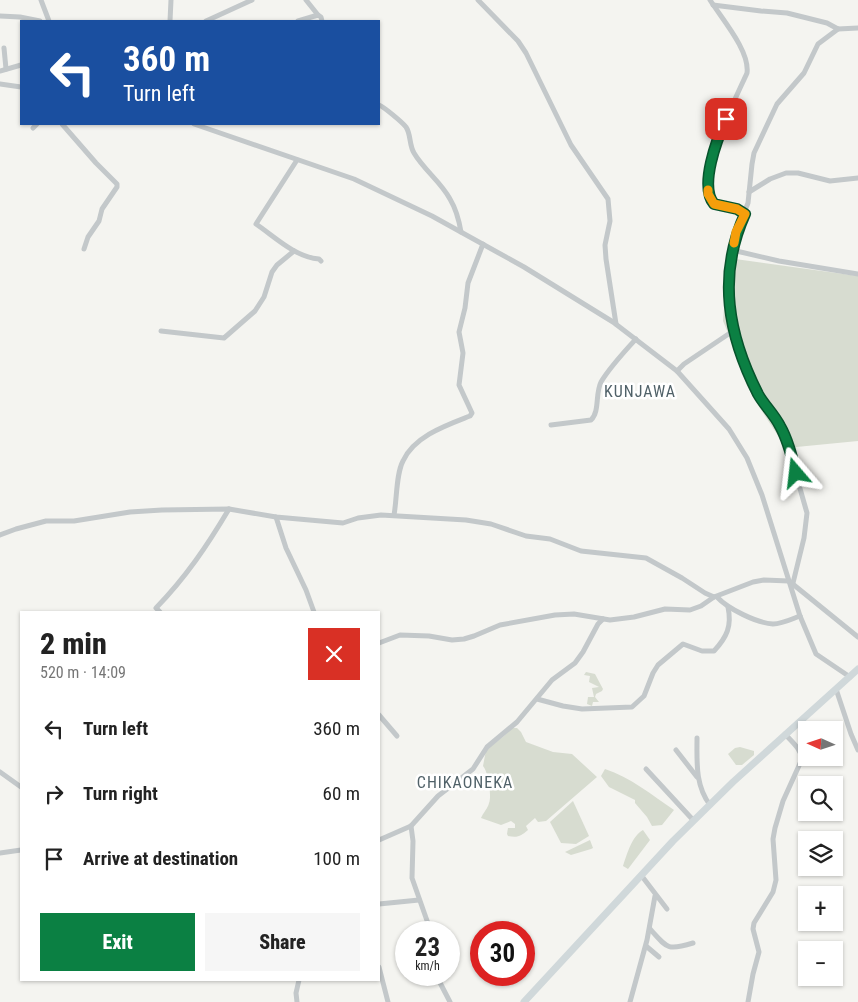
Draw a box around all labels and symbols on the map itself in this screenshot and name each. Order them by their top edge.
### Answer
pin [705,98,747,140]
district label: KUNJAWA [604,382,676,401]
position arrow [769,446,821,498]
north arrow [798,721,842,766]
district label: CHIKAONEKA [417,773,513,792]
speed limit sign: 30 [470,921,535,986]

